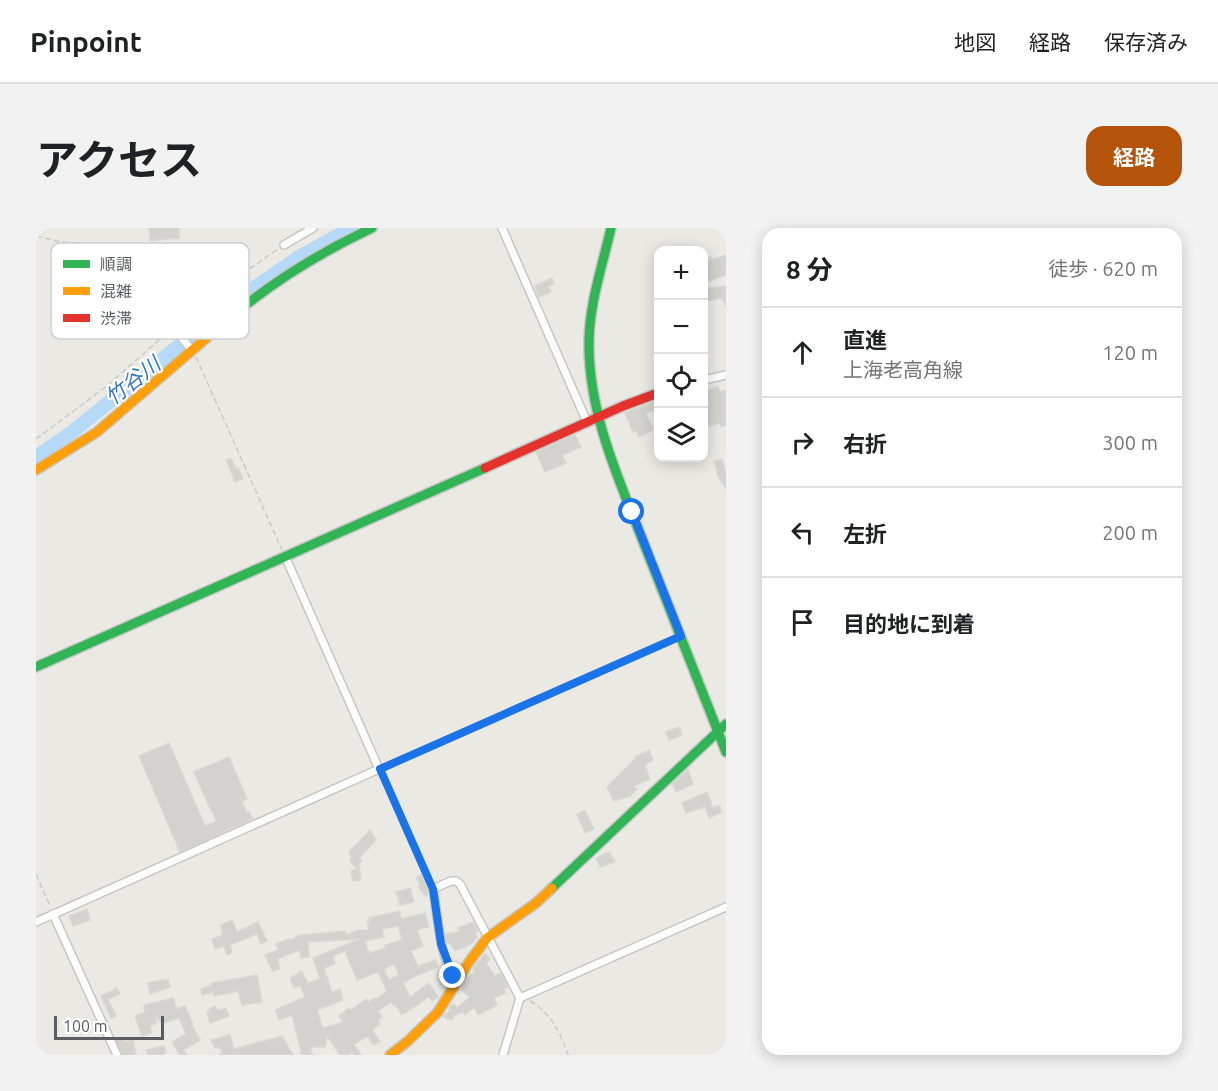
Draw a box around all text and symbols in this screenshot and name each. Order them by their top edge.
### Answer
text: Pinpoint [30,26,142,57]
text: 地図 [954,30,996,54]
text: 経路 [1029,30,1071,54]
text: 保存済み [1104,30,1188,54]
button: 経路 [1086,126,1182,186]
text: アクセス [36,136,202,183]
legend [51,243,249,339]
map controls [654,246,708,462]
button: + [654,246,708,300]
text: 順調 [100,255,132,273]
text: 8 分 [786,255,833,284]
text: 徒歩 · 620 m [1048,257,1158,280]
text: 混雑 [100,282,132,300]
button: − [654,300,708,354]
text: 渋滞 [100,309,132,327]
text: 直進 [843,327,887,352]
icon: ahead [786,336,819,369]
text: 120 m [1102,341,1158,364]
water label: 竹谷川 [100,350,166,409]
button: locate [654,354,708,408]
text: 上海老高角線 [843,358,963,381]
button: layers [654,408,708,462]
icon: right [786,426,819,459]
text: 右折 [843,431,887,456]
text: 300 m [1102,431,1158,454]
route start [618,498,644,524]
icon: left [786,516,819,549]
text: 左折 [843,521,887,546]
text: 200 m [1102,521,1158,544]
icon: arrive [786,606,819,639]
text: 目的地に到着 [843,611,975,636]
route end [439,962,465,988]
scale bar [54,1013,164,1040]
text: 100 m [63,1017,108,1035]

